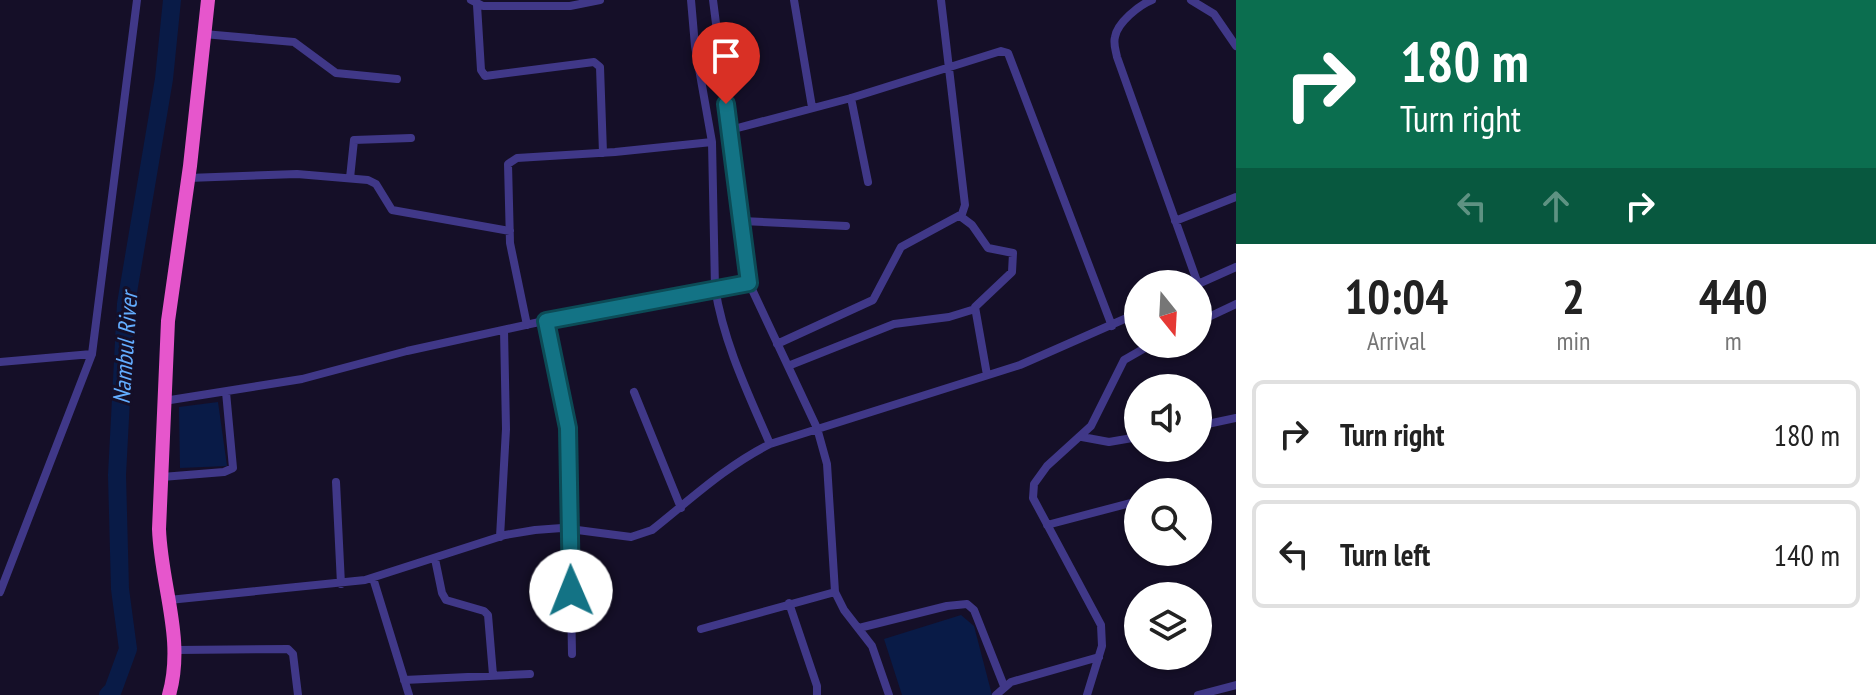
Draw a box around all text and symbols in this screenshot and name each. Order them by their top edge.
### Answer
pin [692,22,760,104]
text: 180 m [1400,25,1529,97]
icon: right [1268,32,1372,136]
icon: arrive [704,34,748,78]
text: Turn right [1400,95,1521,142]
icon: left [1450,184,1494,228]
icon: ahead [1534,184,1578,228]
icon: right [1618,184,1662,228]
text: 10:04 [1344,265,1448,327]
text: 2 [1562,265,1585,327]
text: 440 [1699,265,1768,327]
north arrow [1124,270,1212,358]
map controls [1124,270,1212,670]
water label: Nambul River [106,288,145,405]
text: Arrival [1367,324,1426,357]
text: min [1556,324,1590,357]
text: m [1725,324,1742,357]
button: sound [1124,374,1212,462]
icon: right [1272,412,1316,456]
text: Turn right [1340,415,1444,454]
text: 180 m [1774,415,1840,454]
button: search [1124,478,1212,566]
icon: left [1272,532,1316,576]
text: Turn left [1340,535,1430,574]
text: 140 m [1774,535,1840,574]
position arrow [529,549,613,633]
button: layers [1124,582,1212,670]

